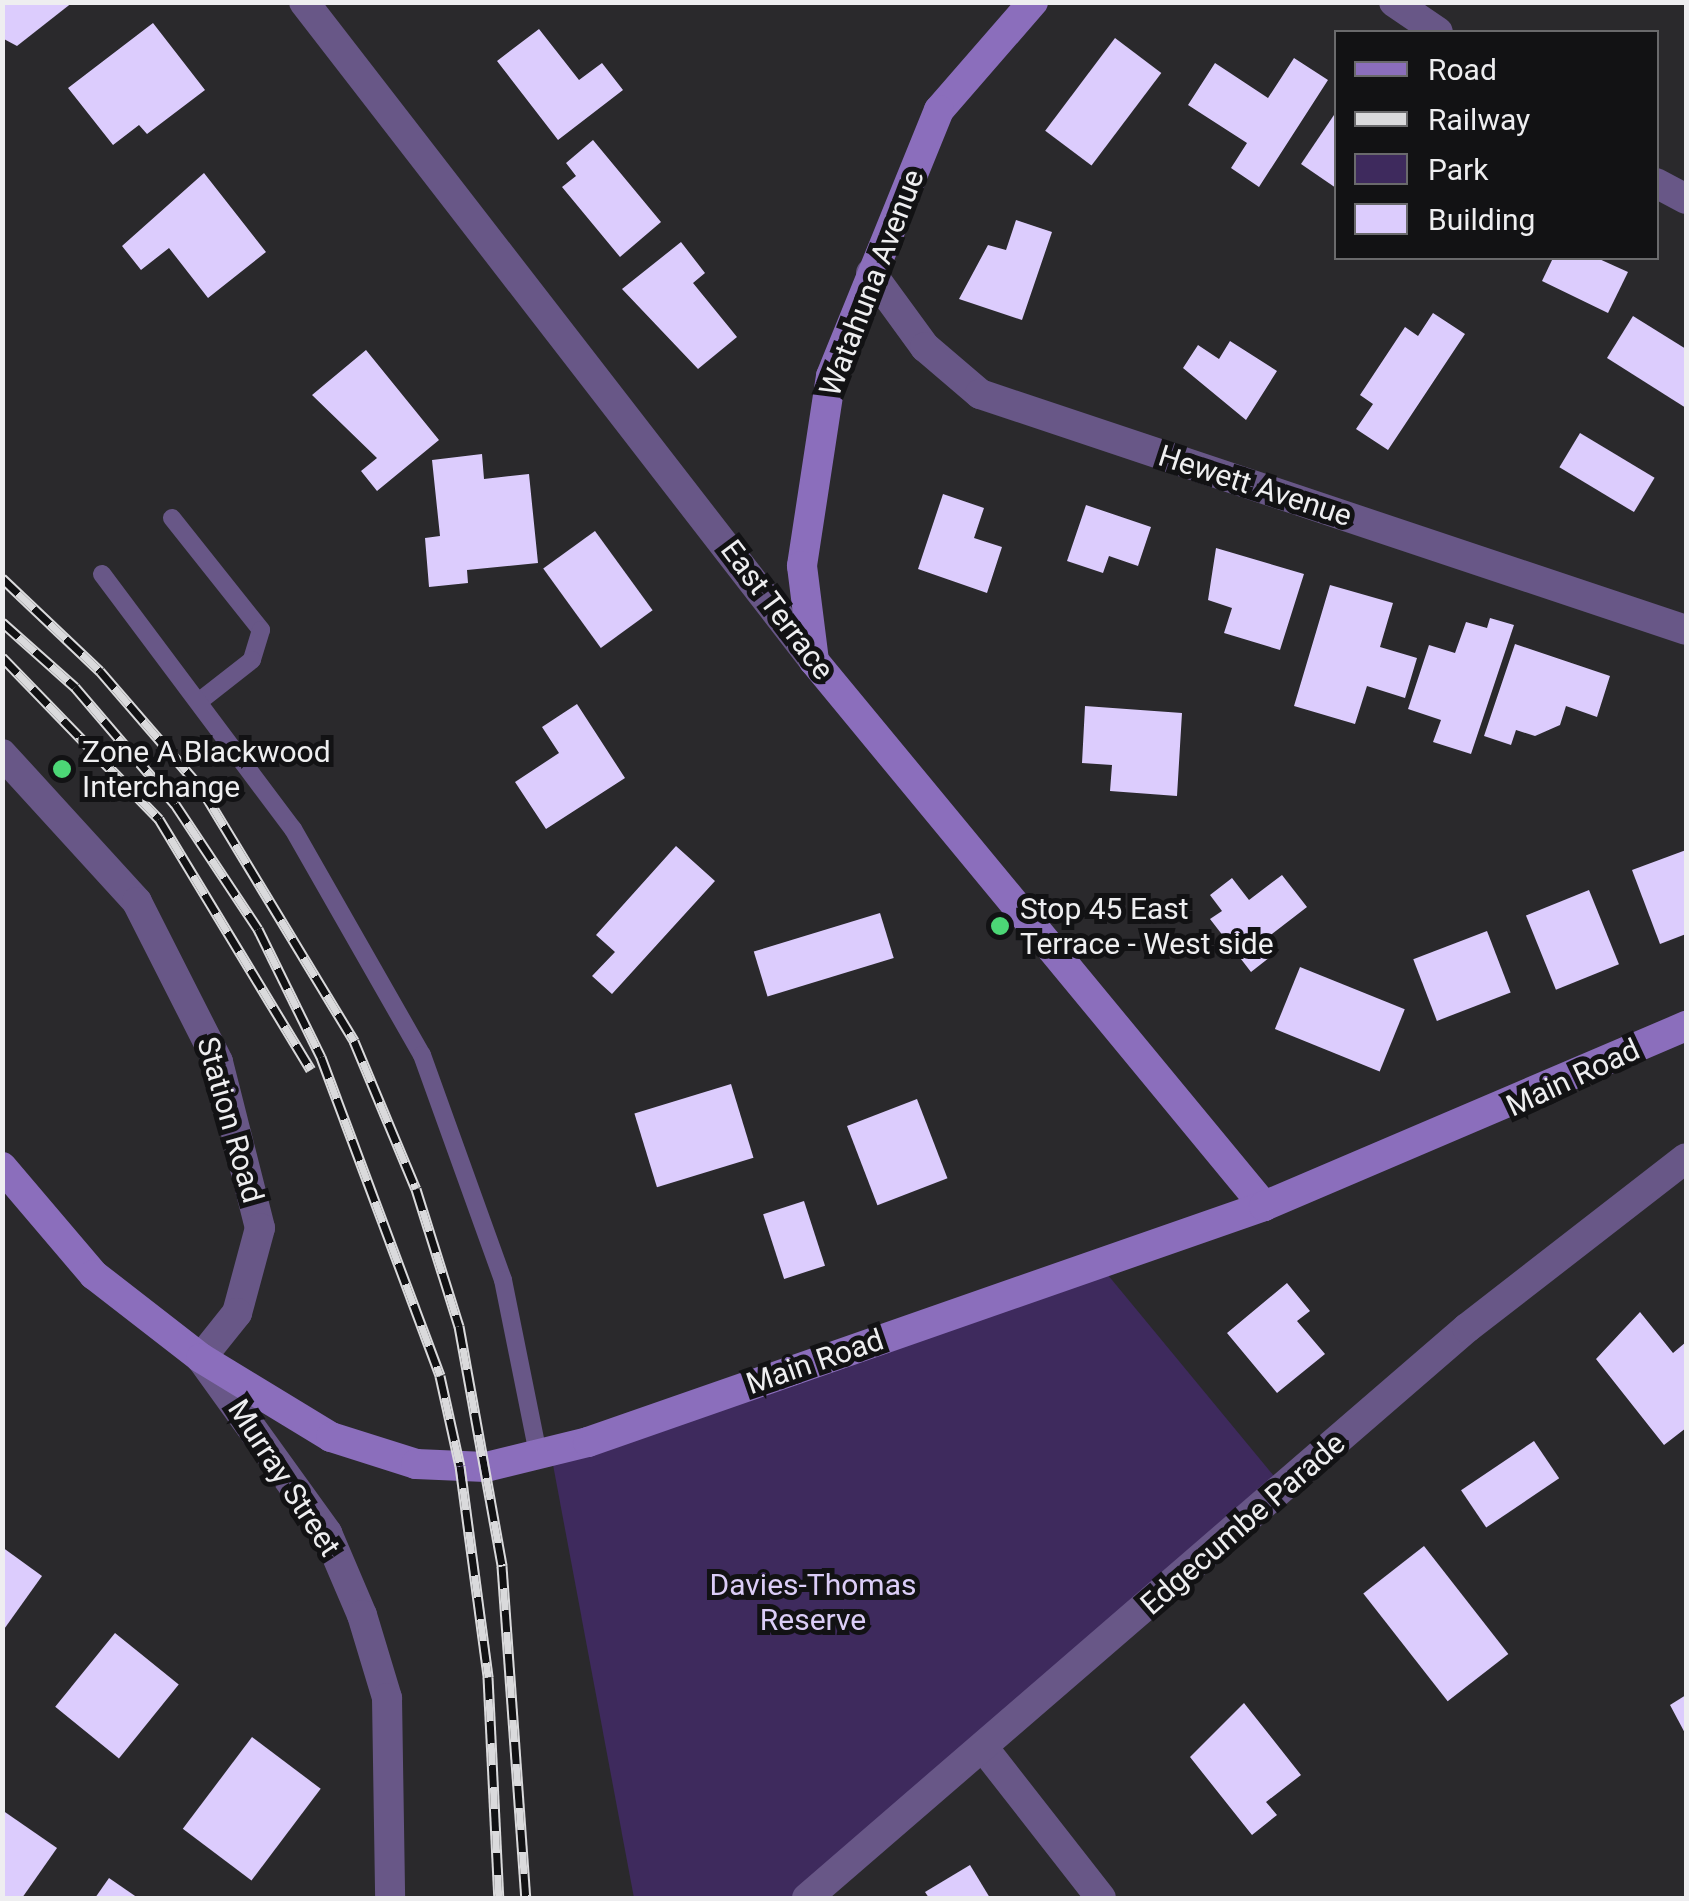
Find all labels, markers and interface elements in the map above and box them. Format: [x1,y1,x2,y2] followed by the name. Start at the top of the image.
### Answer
[1334,30,1659,260] legend
[1428,52,1497,87] text: Road
[1428,102,1530,137] text: Railway
[1428,152,1488,187] text: Park
[812,164,932,402] street label: Watahuna Avenue
[1428,202,1535,237] text: Building
[1154,438,1356,534] street label: Hewett Avenue
[713,533,841,687] street label: East Terrace
[82,734,331,804] place label: Zone A Blackwood Interchange
[51,758,73,780] marker: Zone A Blackwood Interchange
[1020,891,1274,962] place label: Stop 45 East Terrace - West side
[989,915,1011,937] marker: Stop 45 East Terrace - West side
[1501,1032,1645,1124] street label: Main Road
[189,1033,271,1207] street label: Station Road
[742,1322,888,1402] street label: Main Road
[220,1393,348,1563] street label: Murray Street
[1133,1425,1353,1623] street label: Edgecumbe Parade
[710,1567,916,1638] park label: Davies-Thomas Reserve

